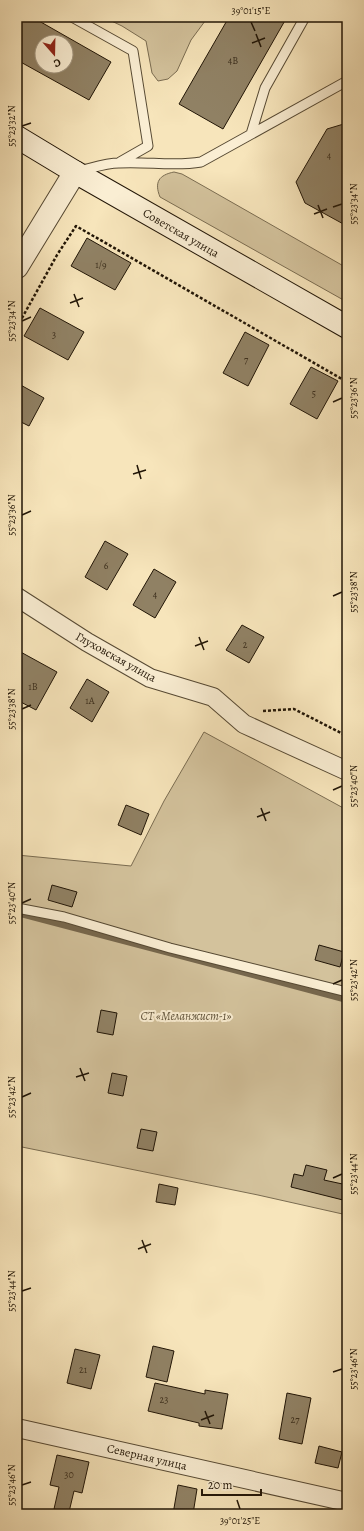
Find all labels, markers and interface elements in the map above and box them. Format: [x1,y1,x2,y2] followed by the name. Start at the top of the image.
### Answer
[232,4,271,17] text: 39°01'15"E
[34,34,74,74] north arrow
[228,54,238,67] house number: 4В
[51,55,63,71] text: С
[5,105,18,147] text: 55°23'32"N
[327,149,332,162] house number: 4
[347,183,360,225] text: 55°23'34"N
[140,205,222,262] street label: Советская улица
[95,258,107,271] house number: 1/9
[5,300,18,342] text: 55°23'34"N
[52,328,56,341] house number: 3
[244,353,249,366] house number: 7
[347,377,360,419] text: 55°23'36"N
[312,387,316,400] house number: 5
[5,494,18,536] text: 55°23'36"N
[104,559,109,572] house number: 6
[347,571,360,613] text: 55°23'38"N
[153,588,158,601] house number: 4
[73,628,159,686] street label: Глуховская улица
[243,638,248,651] house number: 2
[28,680,38,693] house number: 1В
[5,688,18,730] text: 55°23'38"N
[85,694,95,707] house number: 1А
[347,765,360,807] text: 55°23'40"N
[5,882,18,924] text: 55°23'40"N
[347,959,360,1001] text: 55°23'42"N
[140,1008,232,1024] park label: СТ «Меланжист-1»
[5,1076,18,1118] text: 55°23'42"N
[347,1153,360,1195] text: 55°23'44"N
[5,1270,18,1312] text: 55°23'44"N
[347,1348,360,1390] text: 55°23'46"N
[79,1363,88,1376] house number: 21
[160,1393,168,1406] house number: 23
[291,1413,300,1426] house number: 27
[105,1440,189,1474] street label: Северная улица
[5,1464,18,1506] text: 55°23'46"N
[64,1468,74,1481] house number: 30
[202,1471,261,1497] scale bar
[208,1477,232,1493] text: 20 m
[220,1514,260,1527] text: 39°01'25"E

